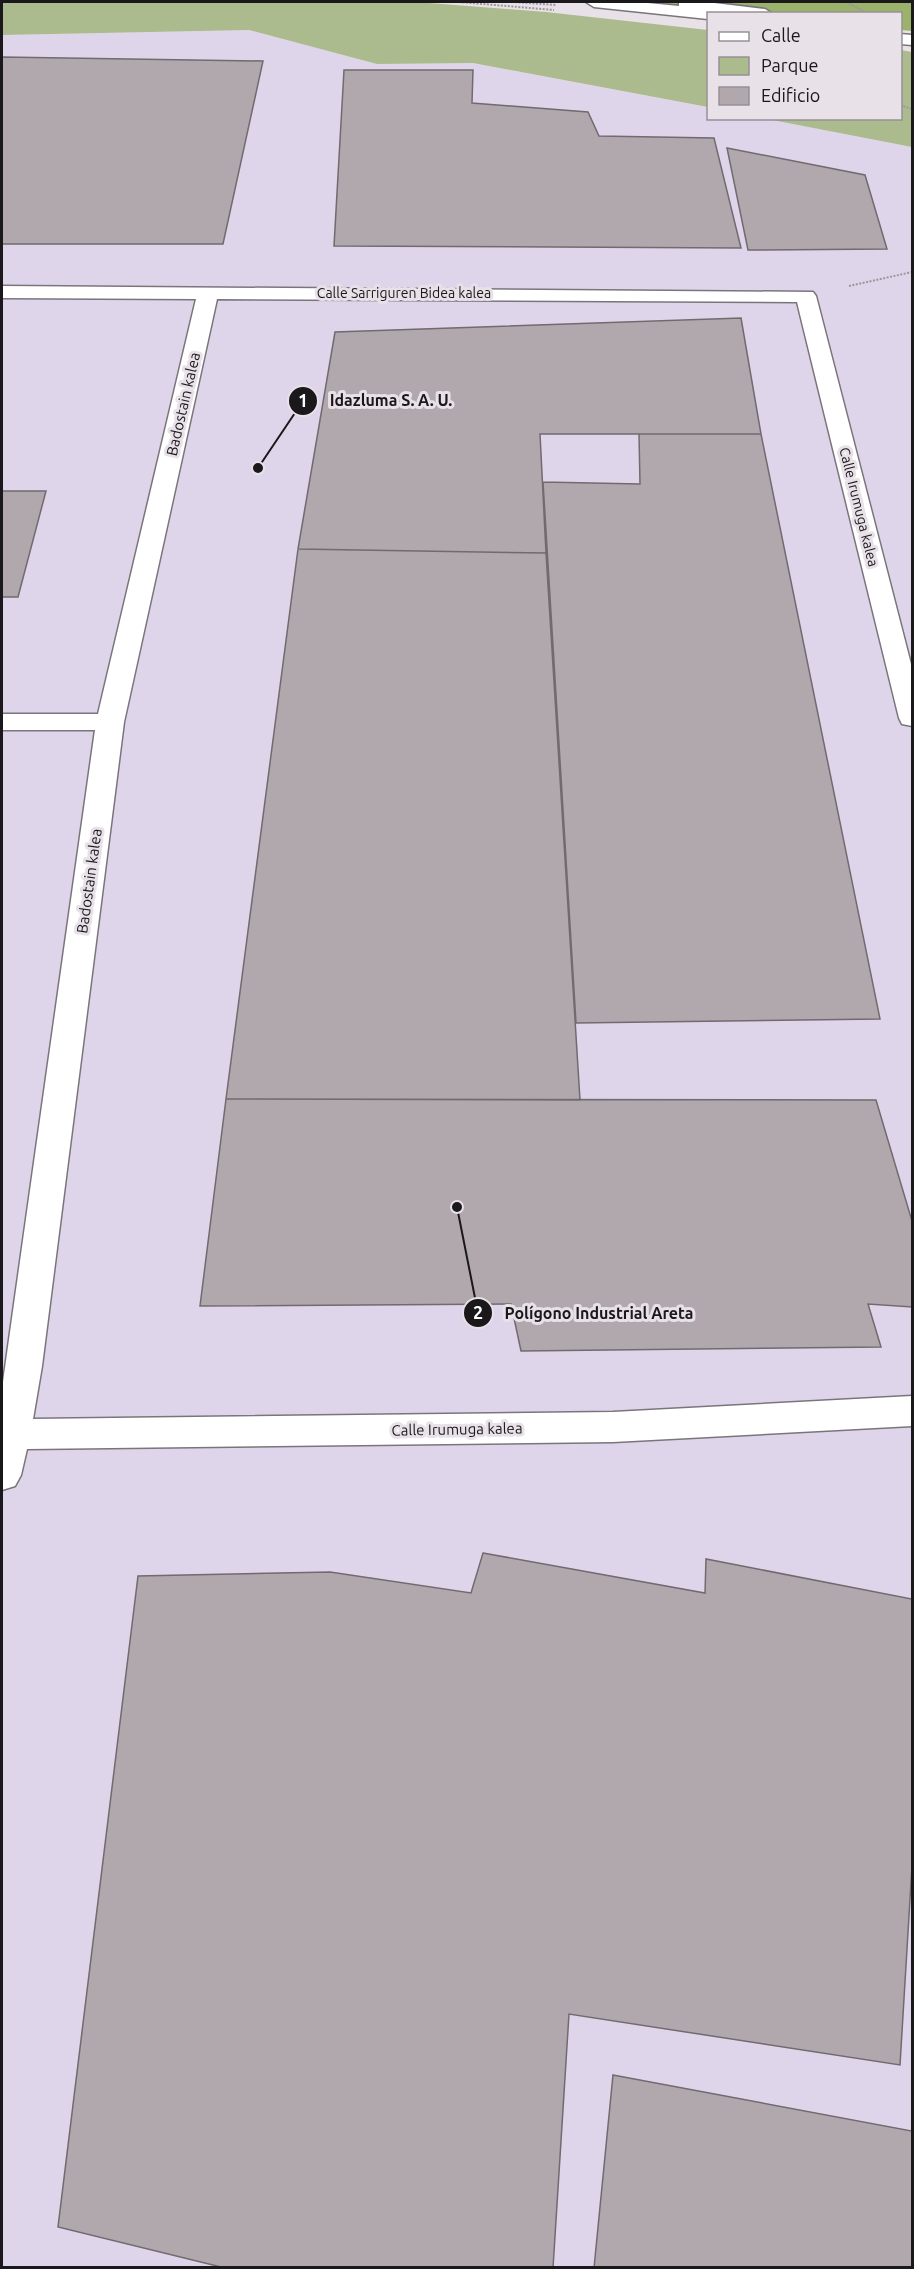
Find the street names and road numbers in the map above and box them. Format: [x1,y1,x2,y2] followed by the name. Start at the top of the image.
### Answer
[317,285,491,301] street label: Calle Sarriguren Bidea kalea
[163,351,203,457] street label: Badostain kalea
[836,446,882,568] street label: Calle Irumuga kalea
[73,827,105,935] street label: Badostain kalea
[391,1419,523,1439] street label: Calle Irumuga kalea

